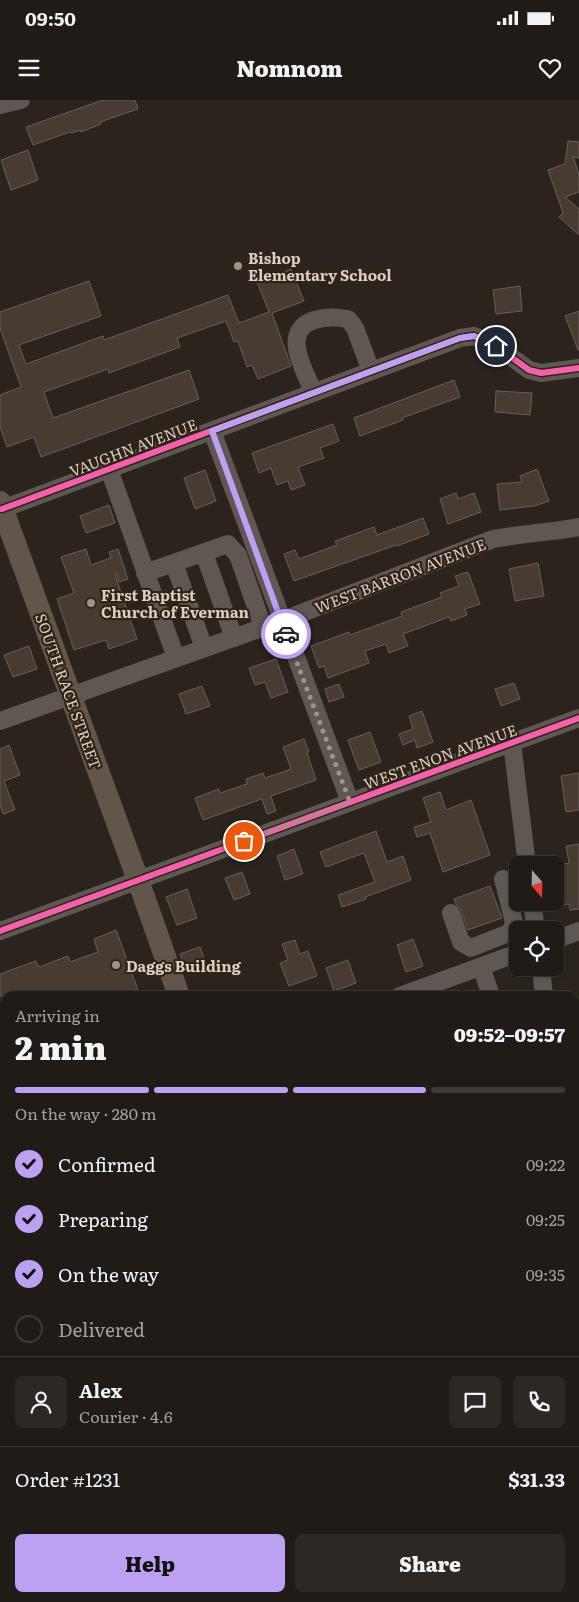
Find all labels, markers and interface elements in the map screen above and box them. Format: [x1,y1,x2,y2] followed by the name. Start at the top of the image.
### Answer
[25,4,76,32] text: 09:50
[237,51,342,84] text: Nomnom
[15,54,43,82] icon: menu
[536,54,564,82] icon: heart
[248,246,392,286] place label: Bishop Elementary School
[232,260,244,272] marker: Bishop Elementary School
[475,325,517,367] pin
[482,332,510,360] icon: home
[66,412,200,482] street label: VAUGHN AVENUE
[311,532,489,618] street label: WEST BARRON AVENUE
[101,583,250,623] place label: First Baptist Church of Everman
[85,597,97,609] marker: First Baptist Church of Everman
[261,609,311,659] courier
[30,610,108,772] street label: SOUTH RACE STREET
[272,620,300,648] icon: car
[360,718,520,794] street label: WEST ENON AVENUE
[223,820,265,862] pin
[230,827,258,855] icon: bag
[509,856,564,911] north arrow
[509,856,564,976] map controls
[509,921,564,976] button: locate
[126,954,242,977] place label: Daggs Building
[110,959,122,971] marker: Daggs Building
[15,1003,100,1027] text: Arriving in
[454,1020,565,1048] text: 09:52–09:57
[15,1022,107,1070] text: 2 min
[15,1101,157,1125] text: On the way · 280 m
[15,1150,43,1178] icon: check
[58,1150,156,1178] text: Confirmed
[526,1152,565,1176] text: 09:22
[15,1205,43,1233] icon: check
[58,1205,148,1233] text: Preparing
[526,1207,565,1231] text: 09:25
[15,1260,43,1288] icon: check
[58,1260,159,1288] text: On the way
[525,1262,565,1286] text: 09:35
[58,1315,145,1343] text: Delivered
[15,1376,67,1428] button: person
[79,1376,122,1404] text: Alex
[449,1376,501,1428] button: chat
[513,1376,565,1428] button: phone
[79,1404,173,1428] text: Courier · 4.6
[15,1465,120,1493] text: Order #1231
[508,1465,565,1493] text: $31.33
[15,1534,285,1592] button: Help
[295,1534,565,1592] button: Share

